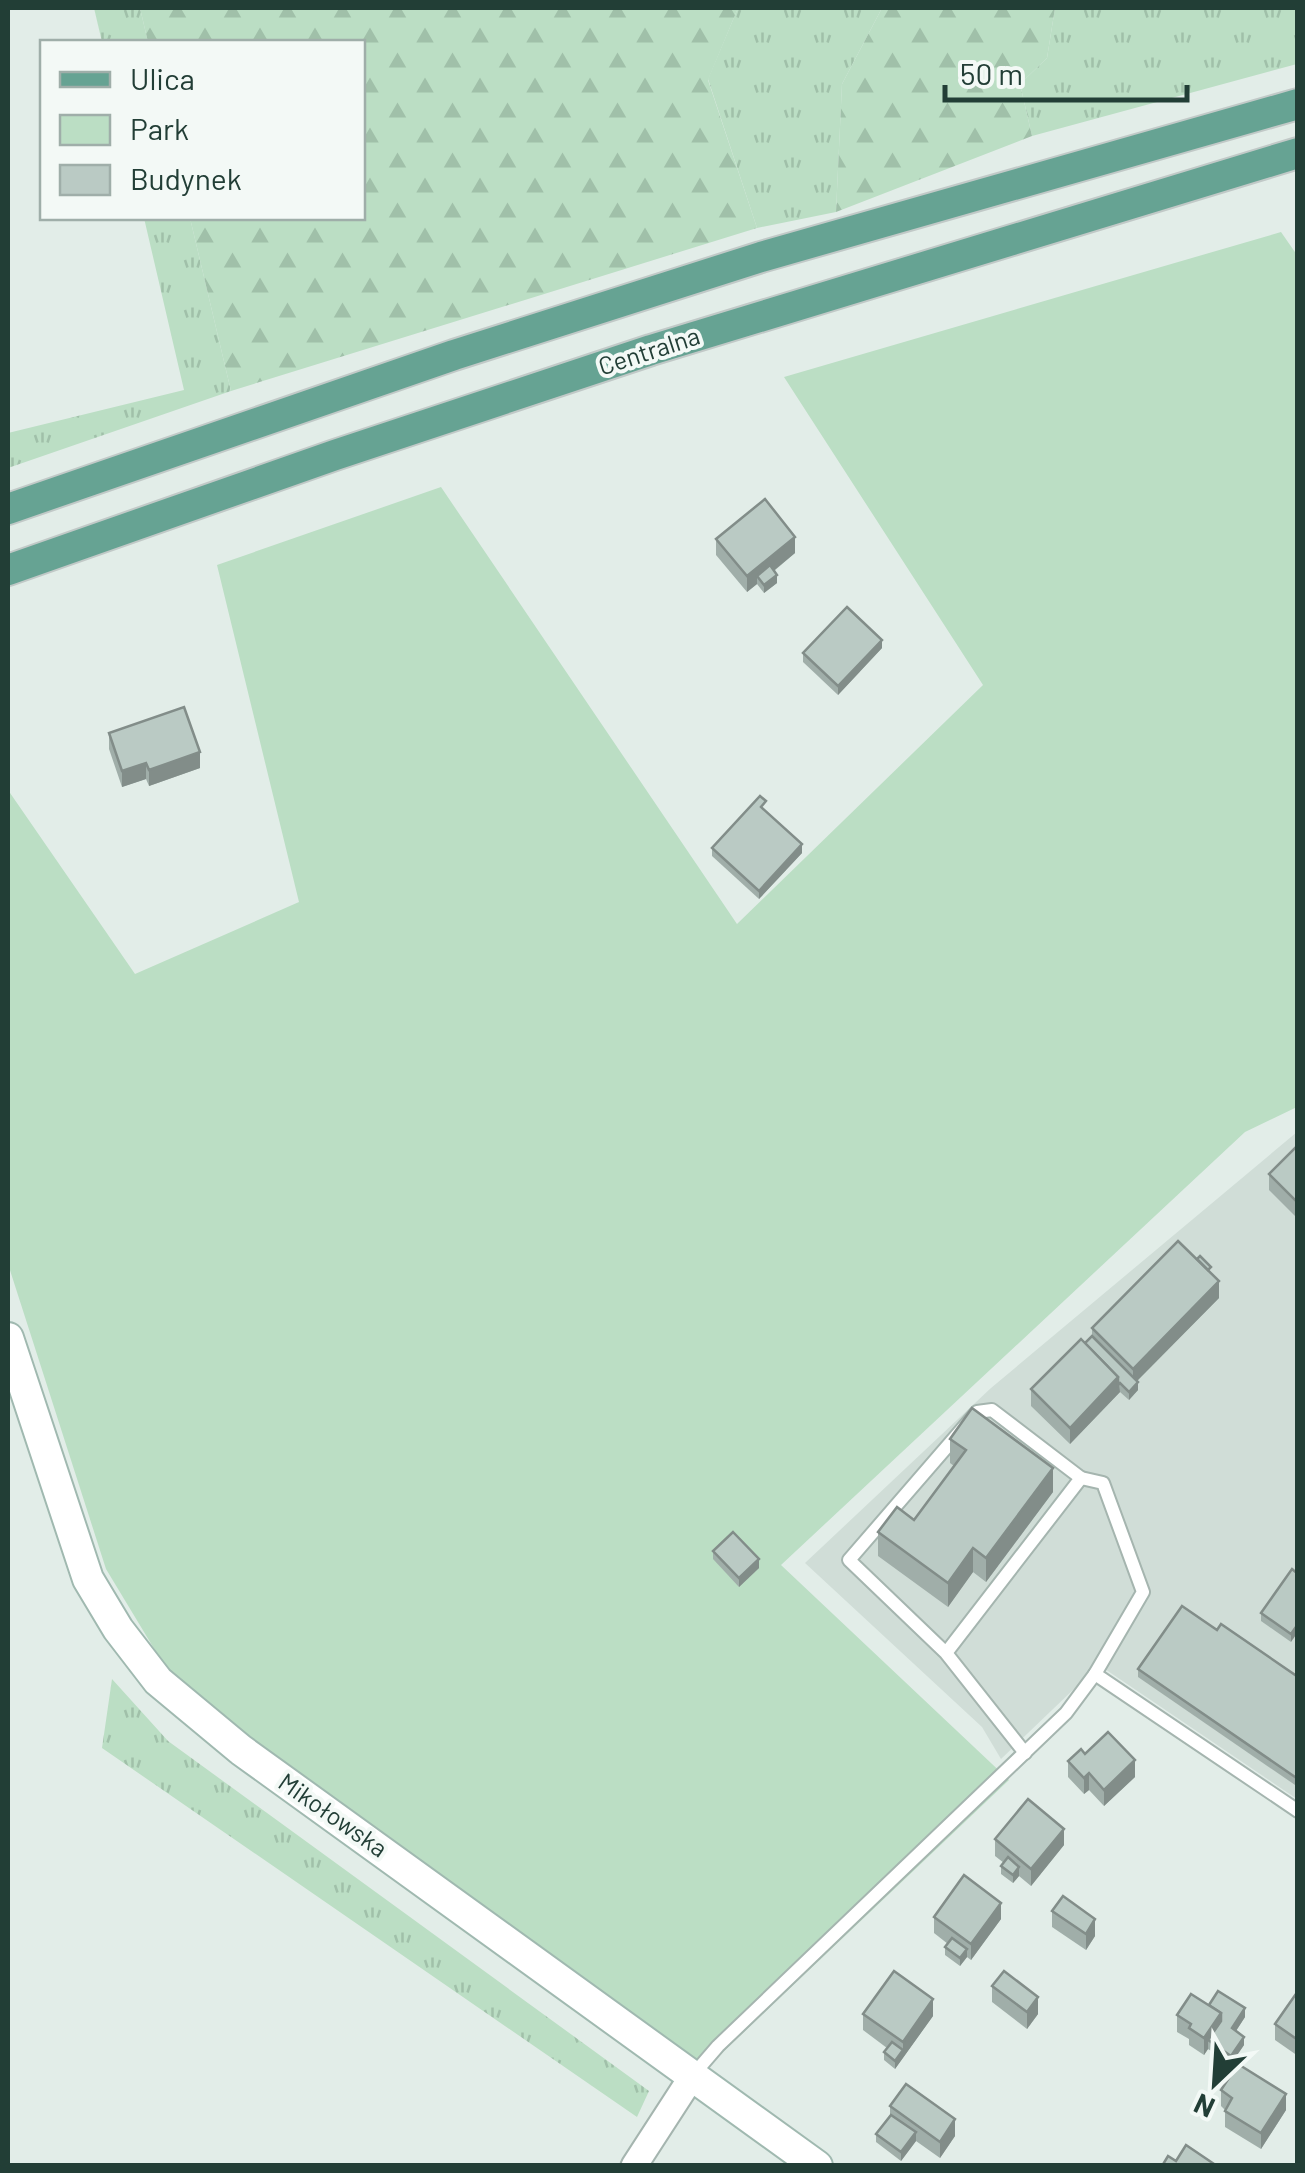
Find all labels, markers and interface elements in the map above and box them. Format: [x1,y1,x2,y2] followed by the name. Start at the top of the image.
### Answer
[40,40,365,220] legend
[945,40,1188,102] scale bar
[960,55,1023,91] text: 50 m
[130,60,195,96] text: Ulica
[130,110,189,146] text: Park
[130,160,242,196] text: Budynek
[594,320,703,381] street label: Centralna
[273,1766,394,1863] street label: Mikołowska
[1165,2033,1265,2133] north arrow
[1188,2087,1220,2126] text: N

